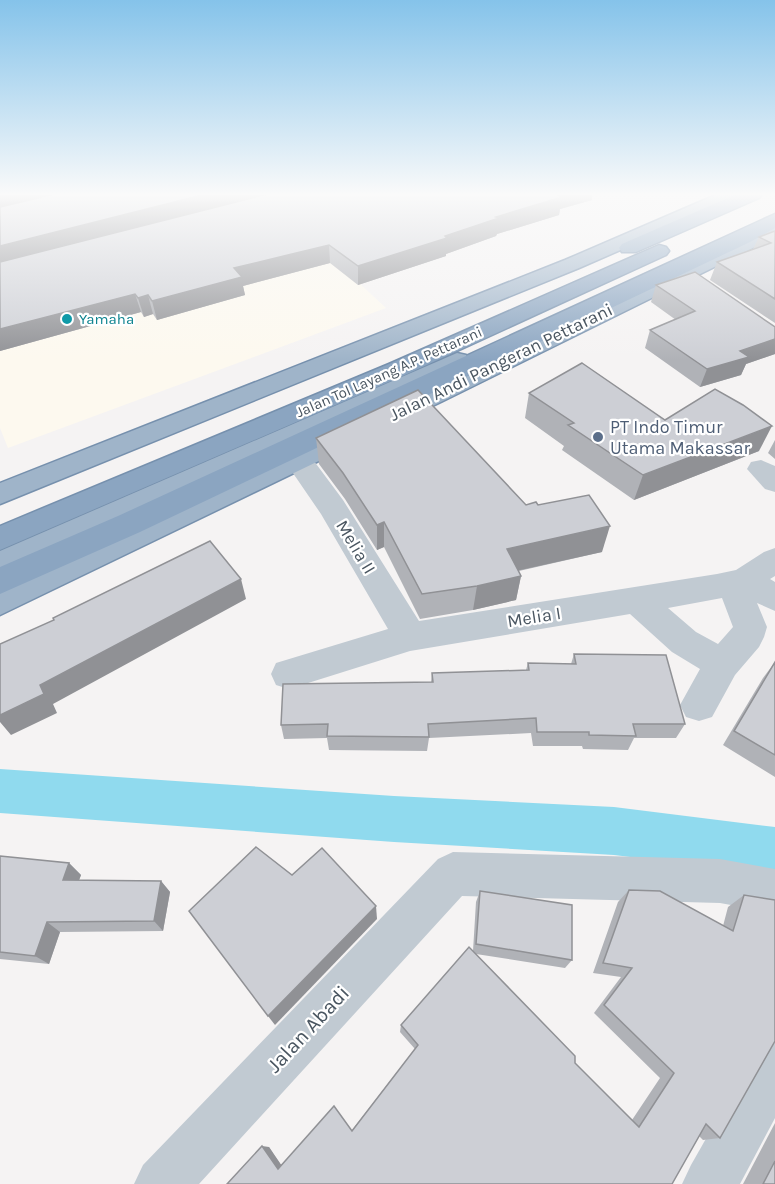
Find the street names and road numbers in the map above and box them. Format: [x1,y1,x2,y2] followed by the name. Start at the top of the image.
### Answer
[386,298,616,426] street label: Jalan Andi Pangeran Pettarani
[293,323,485,421] street label: Jalan Tol Layang A.P. Pettarani
[331,516,381,578] street label: Melia II
[506,602,562,632] street label: Melia I
[262,981,354,1077] street label: Jalan Abadi

